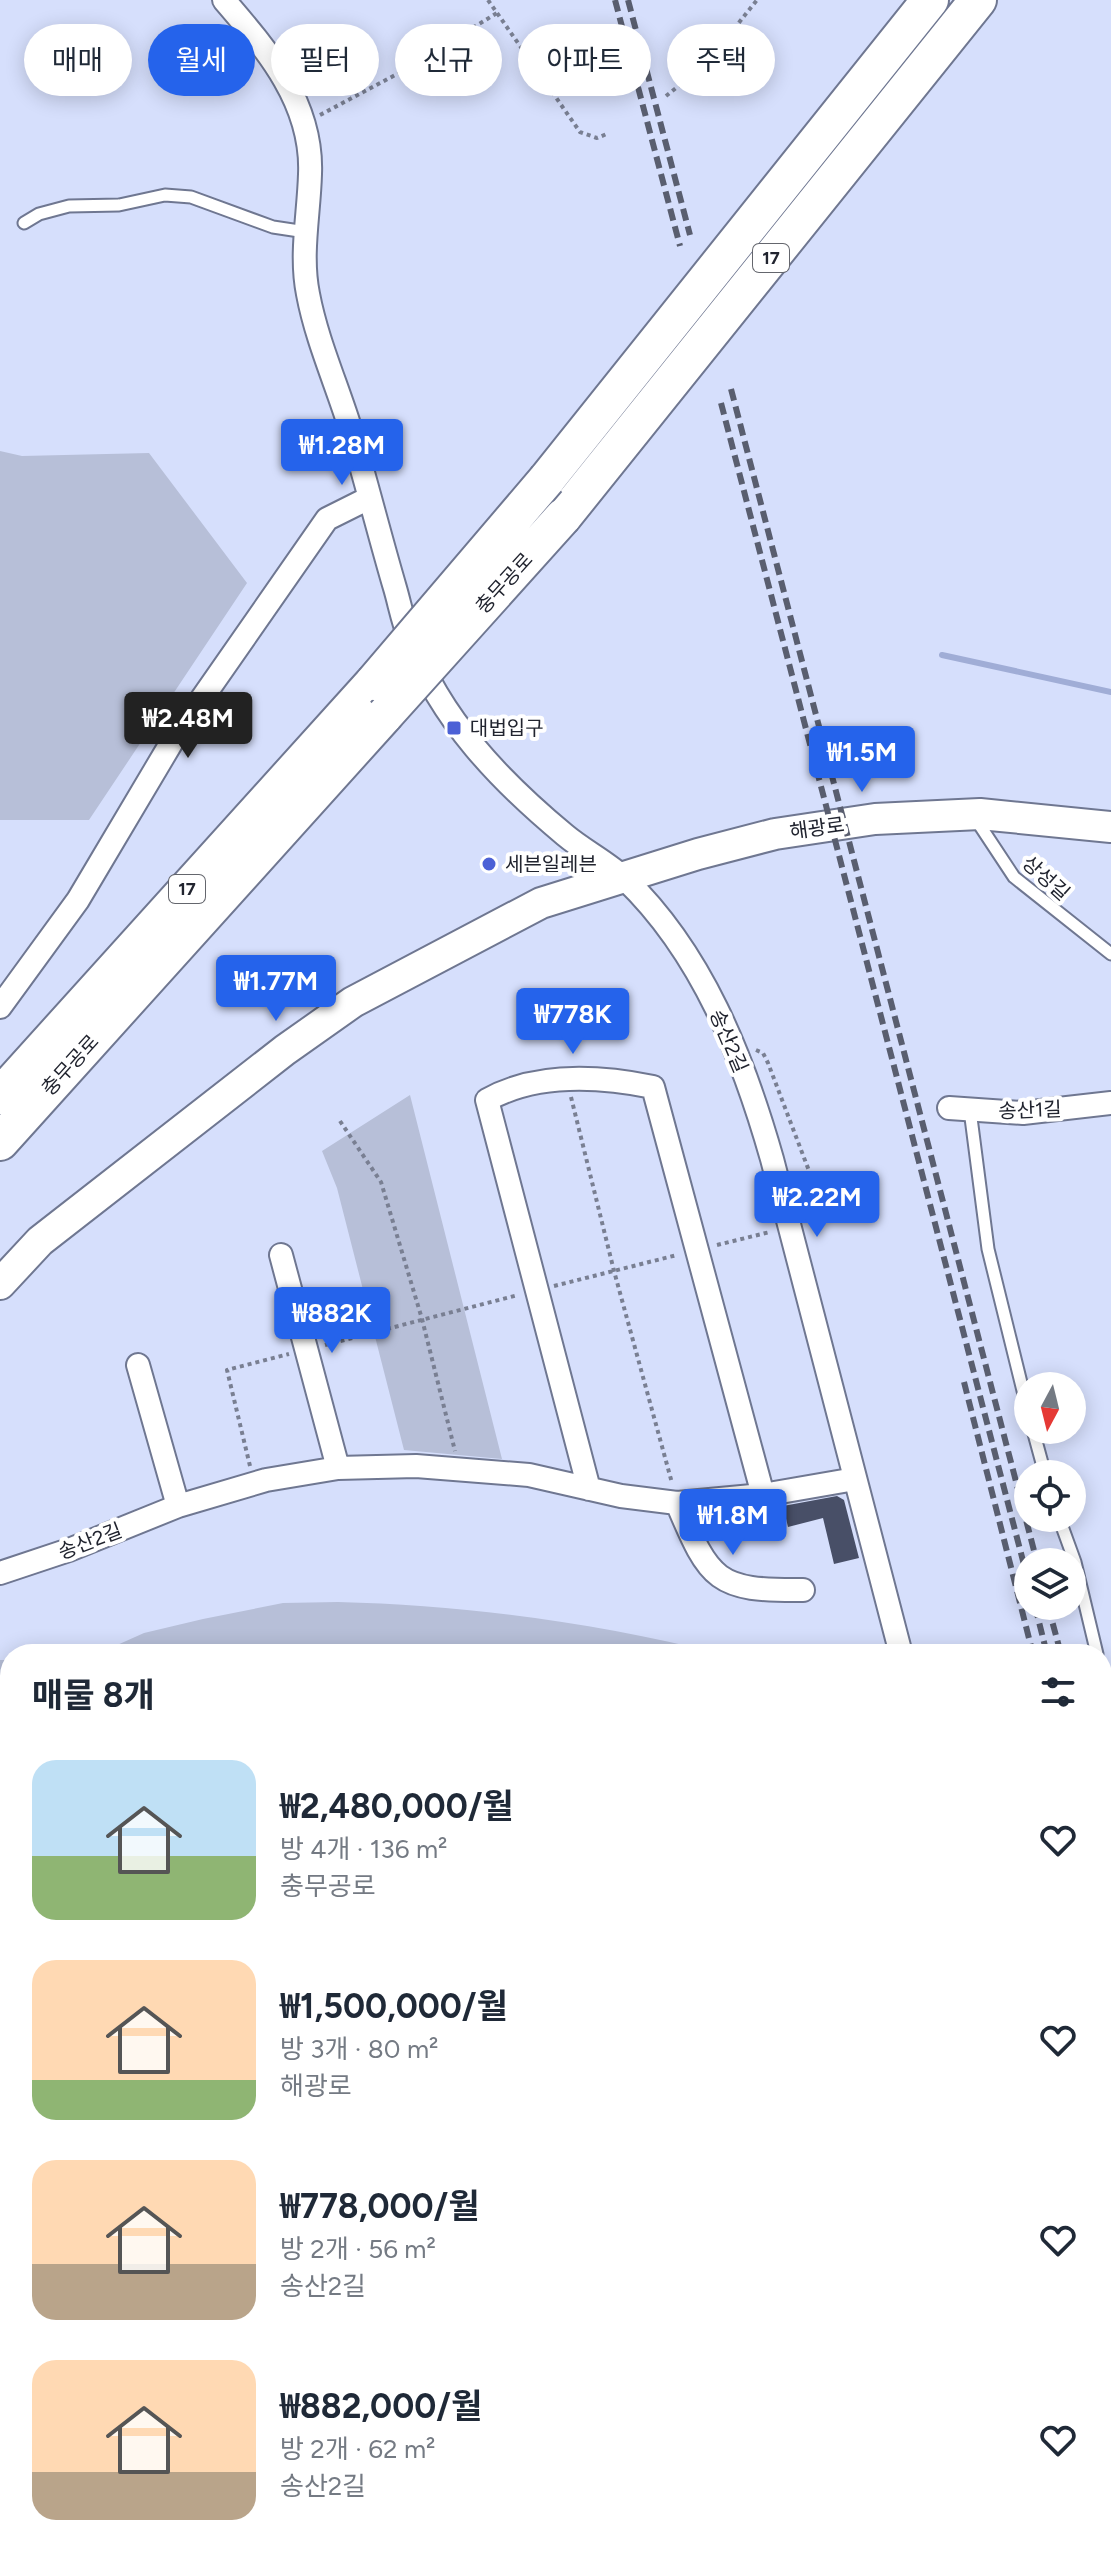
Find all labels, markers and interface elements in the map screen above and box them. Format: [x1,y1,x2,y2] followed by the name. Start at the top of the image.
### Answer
[24,24,132,96] chip: 매매
[148,24,255,96] chip: 월세
[271,24,379,96] chip: 필터
[395,24,502,96] chip: 신규
[518,24,651,96] chip: 아파트
[667,24,775,96] chip: 주택
[753,244,789,272] road number: 17
[277,419,407,487] pin: ₩1.28M
[299,429,385,461] text: ₩1.28M
[470,548,538,618] street label: 충무공로
[123,692,253,760] pin: ₩2.48M
[142,702,234,734] text: ₩2.48M
[470,716,544,740] place label: 대법입구
[445,719,463,737] marker: 대법입구
[806,726,918,794] pin: ₩1.5M
[827,736,897,768] text: ₩1.5M
[788,812,846,844] street label: 해광로
[1017,851,1075,905] street label: 상성길
[505,852,597,876] place label: 세븐일레븐
[480,855,498,873] marker: 세븐일레븐
[169,875,205,903] road number: 17
[211,955,341,1023] pin: ₩1.77M
[234,965,318,997] text: ₩1.77M
[517,988,629,1056] pin: ₩778K
[534,998,612,1030] text: ₩778K
[705,1006,753,1076] street label: 송산2길
[36,1030,104,1100] street label: 충무공로
[998,1097,1062,1123] street label: 송산1길
[752,1171,882,1239] pin: ₩2.22M
[772,1181,862,1213] text: ₩2.22M
[276,1287,388,1355] pin: ₩882K
[292,1297,372,1329] text: ₩882K
[1014,1372,1086,1444] north arrow
[1014,1372,1086,1620] map controls
[1014,1460,1086,1532] button: locate
[677,1489,789,1557] pin: ₩1.8M
[698,1499,768,1531] text: ₩1.8M
[55,1518,125,1564] street label: 송산2길
[1014,1548,1086,1620] button: layers
[1036,1670,1080,1714] icon: filters
[32,1675,155,1716] text: 매물 8개
[280,1786,514,1827] text: ₩2,480,000/월
[96,1792,192,1888] icon: home
[1036,1818,1080,1862] icon: heart
[280,1833,447,1865] text: 방 4개 · 136 m²
[280,1870,376,1902] text: 충무공로
[280,1986,508,2027] text: ₩1,500,000/월
[96,1992,192,2088] icon: home
[1036,2018,1080,2062] icon: heart
[280,2033,438,2065] text: 방 3개 · 80 m²
[280,2070,352,2102] text: 해광로
[280,2186,479,2227] text: ₩778,000/월
[96,2192,192,2288] icon: home
[1036,2218,1080,2262] icon: heart
[280,2233,436,2265] text: 방 2개 · 56 m²
[280,2270,366,2302] text: 송산2길
[280,2386,482,2427] text: ₩882,000/월
[96,2392,192,2488] icon: home
[1036,2418,1080,2462] icon: heart
[280,2433,435,2465] text: 방 2개 · 62 m²
[280,2470,366,2502] text: 송산2길

